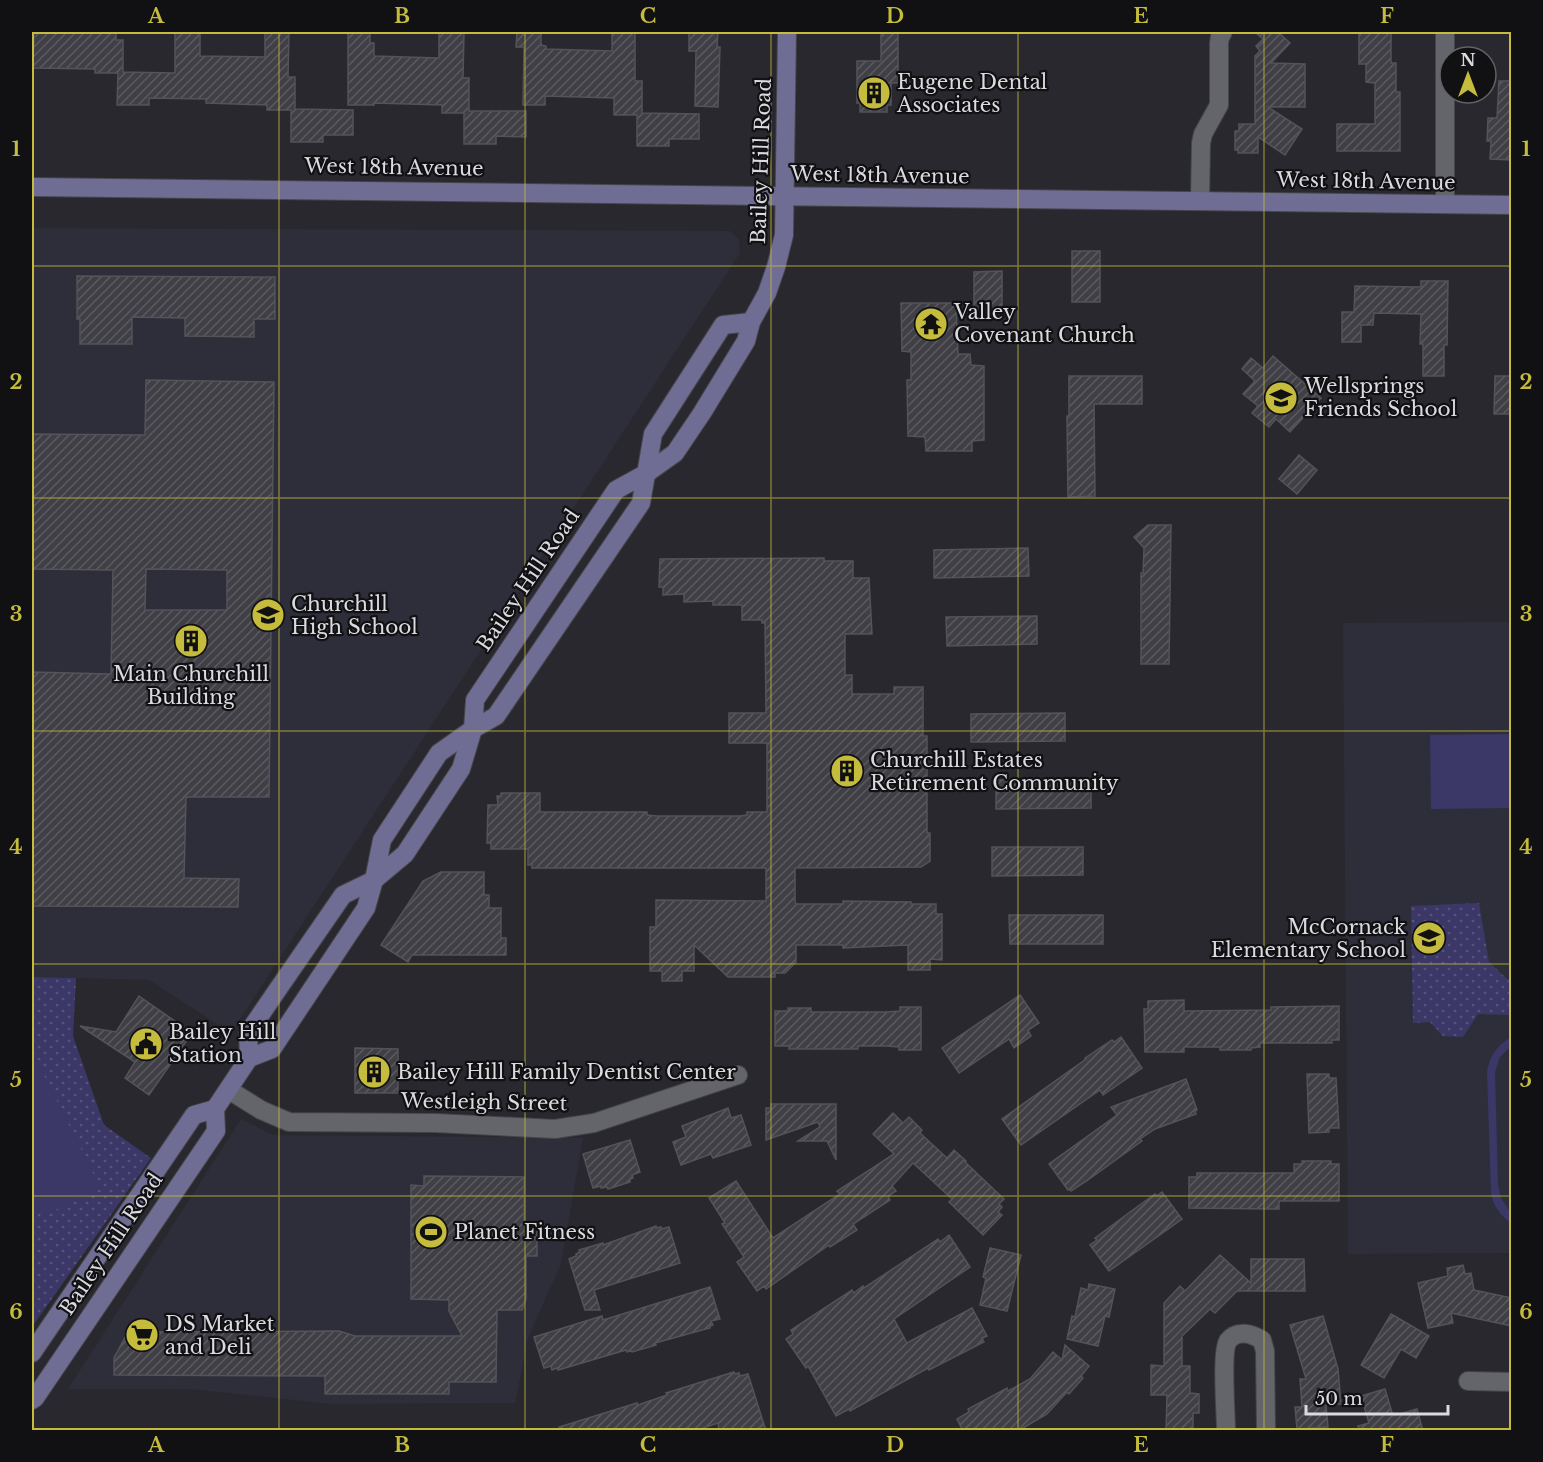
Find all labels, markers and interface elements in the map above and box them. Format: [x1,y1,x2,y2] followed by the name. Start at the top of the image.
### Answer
[147,4,165,28] text: A
[394,4,410,28] text: B
[640,4,656,28] text: C
[886,4,904,28] text: D
[1133,4,1149,28] text: E
[1380,4,1394,28] text: F
[1438,45,1498,105] north arrow
[1460,50,1476,70] text: N
[896,70,1047,117] place label: Eugene Dental Associates
[856,75,892,111] building icon: Eugene Dental Associates
[746,78,776,244] street label: Bailey Hill Road
[12,137,21,161] text: 1
[1522,137,1531,161] text: 1
[303,153,484,181] street label: West 18th Avenue
[789,161,970,189] street label: West 18th Avenue
[1275,167,1456,195] street label: West 18th Avenue
[953,300,1135,347] place label: Valley Covenant Church
[913,306,949,342] temple icon: Valley Covenant Church
[9,370,23,394] text: 2
[1519,370,1533,394] text: 2
[1303,374,1457,421] place label: Wellsprings Friends School
[1263,380,1299,416] school or university icon: Wellsprings Friends School
[472,504,584,656] street label: Bailey Hill Road
[291,592,418,639] place label: Churchill High School
[250,597,286,633] school or university icon: Churchill High School
[10,602,22,626] text: 3
[1520,602,1532,626] text: 3
[173,623,209,659] building icon: Main Churchill Building
[113,662,269,709] place label: Main Churchill Building
[870,748,1119,795] place label: Churchill Estates Retirement Community
[829,753,865,789] building icon: Churchill Estates Retirement Community
[9,835,23,859] text: 4
[1519,835,1533,859] text: 4
[1211,915,1407,962] place label: McCornack Elementary School
[1411,920,1447,956] school or university icon: McCornack Elementary School
[169,1020,276,1067] place label: Bailey Hill Station
[128,1026,164,1062] public building icon: Bailey Hill Station
[356,1054,392,1090] building icon: Bailey Hill Family Dentist Center
[397,1060,736,1084] place label: Bailey Hill Family Dentist Center
[10,1068,22,1092] text: 5
[1520,1068,1532,1092] text: 5
[400,1089,568,1115] street label: Westleigh Street
[55,1168,167,1320] street label: Bailey Hill Road
[413,1214,449,1250] sports icon: Planet Fitness
[454,1220,595,1244] place label: Planet Fitness
[9,1300,23,1324] text: 6
[1519,1300,1533,1324] text: 6
[165,1312,275,1359] place label: DS Market and Deli
[124,1317,160,1353] supermarket icon: DS Market and Deli
[1306,1378,1448,1416] scale bar
[1315,1388,1363,1410] text: 50 m
[147,1433,165,1457] text: A
[394,1433,410,1457] text: B
[640,1433,656,1457] text: C
[886,1433,904,1457] text: D
[1133,1433,1149,1457] text: E
[1380,1433,1394,1457] text: F

